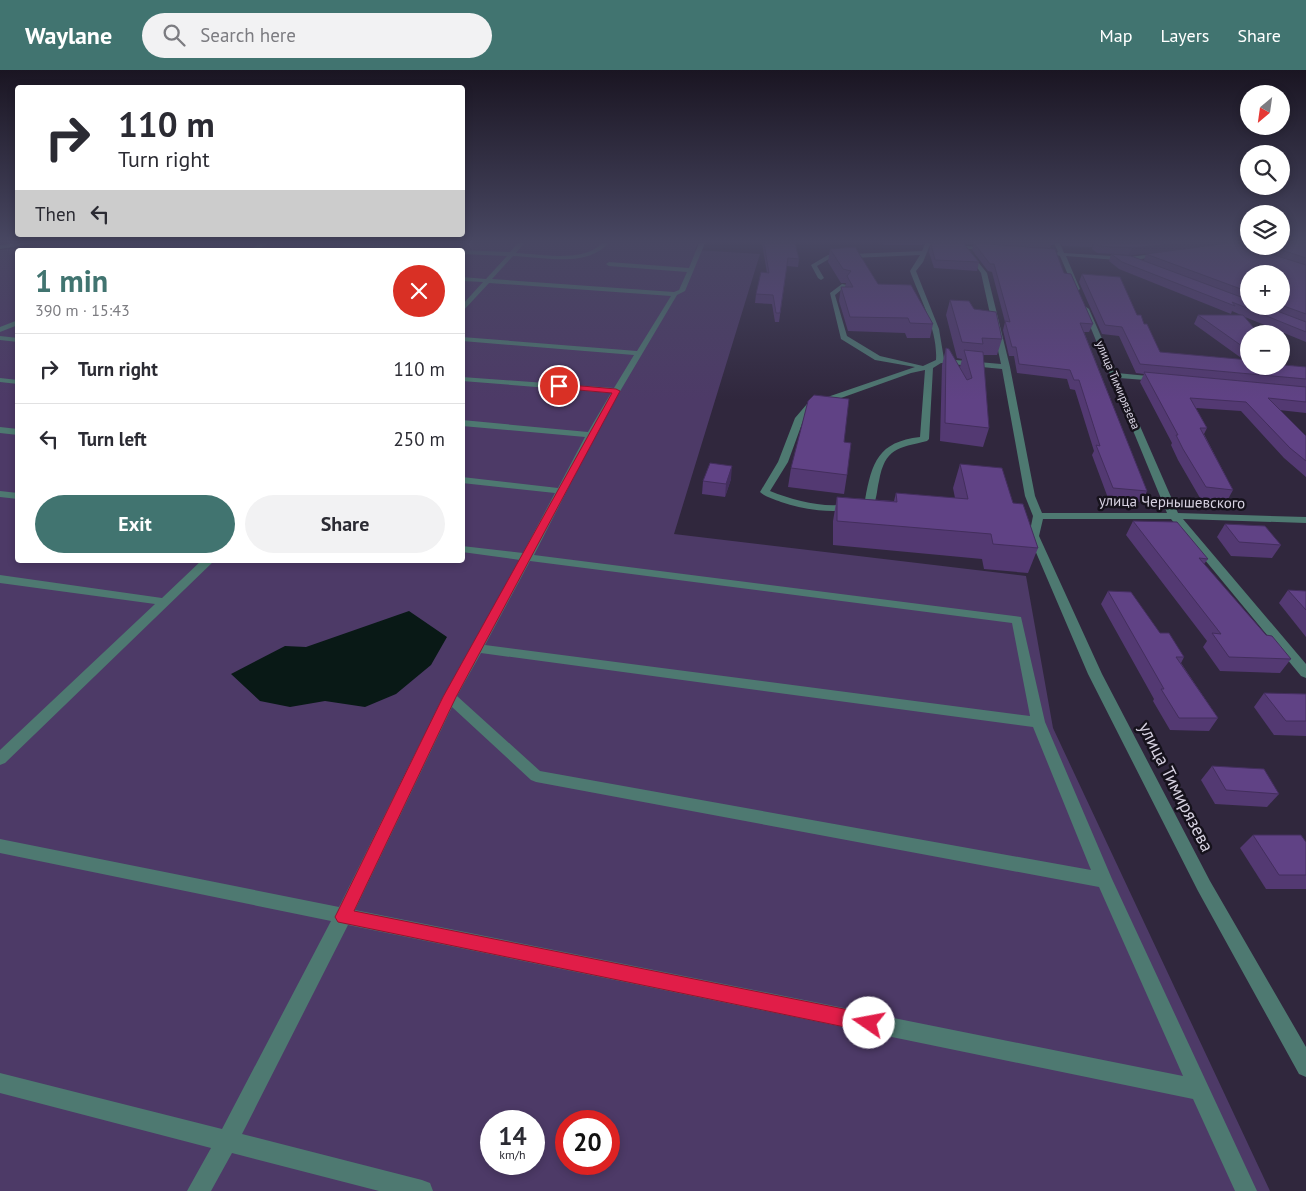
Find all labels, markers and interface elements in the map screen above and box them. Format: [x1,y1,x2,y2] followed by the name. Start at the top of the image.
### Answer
[142,13,492,58] search box
[25,20,112,51] text: Waylane
[160,21,188,49] icon: search
[200,23,296,47] text: Search here
[1100,24,1132,47] text: Map
[1160,24,1209,47] text: Layers
[1237,24,1281,47] text: Share
[1240,85,1290,135] north arrow
[1240,85,1290,375] map controls
[118,101,215,147] text: 110 m
[35,105,100,170] icon: right
[118,145,210,173] text: Turn right
[1240,145,1290,195] button: search
[86,200,114,228] icon: left
[35,202,76,226] text: Then
[1240,205,1290,255] button: layers
[35,261,108,300] text: 1 min
[393,265,445,317] button: close
[1240,265,1290,315] button: +
[35,300,130,320] text: 390 m · 15:43
[1240,325,1290,375] button: −
[1093,338,1144,432] street label: улица Тимирязева
[35,355,63,383] icon: right
[78,357,158,381] text: Turn right
[393,357,445,381] text: 110 m
[538,365,580,407] pin
[545,372,573,400] icon: arrive
[35,425,63,453] icon: left
[78,427,147,451] text: Turn left
[393,427,445,451] text: 250 m
[1099,491,1245,512] street label: улица Чернышевского
[35,495,235,553] button: Exit
[245,495,445,553] button: Share
[1134,718,1219,856] street label: улица Тимирязева
[842,996,894,1048] position arrow
[555,1110,620,1175] speed limit sign: 20
[498,1120,527,1152] text: 14
[499,1147,526,1162] text: km/h

